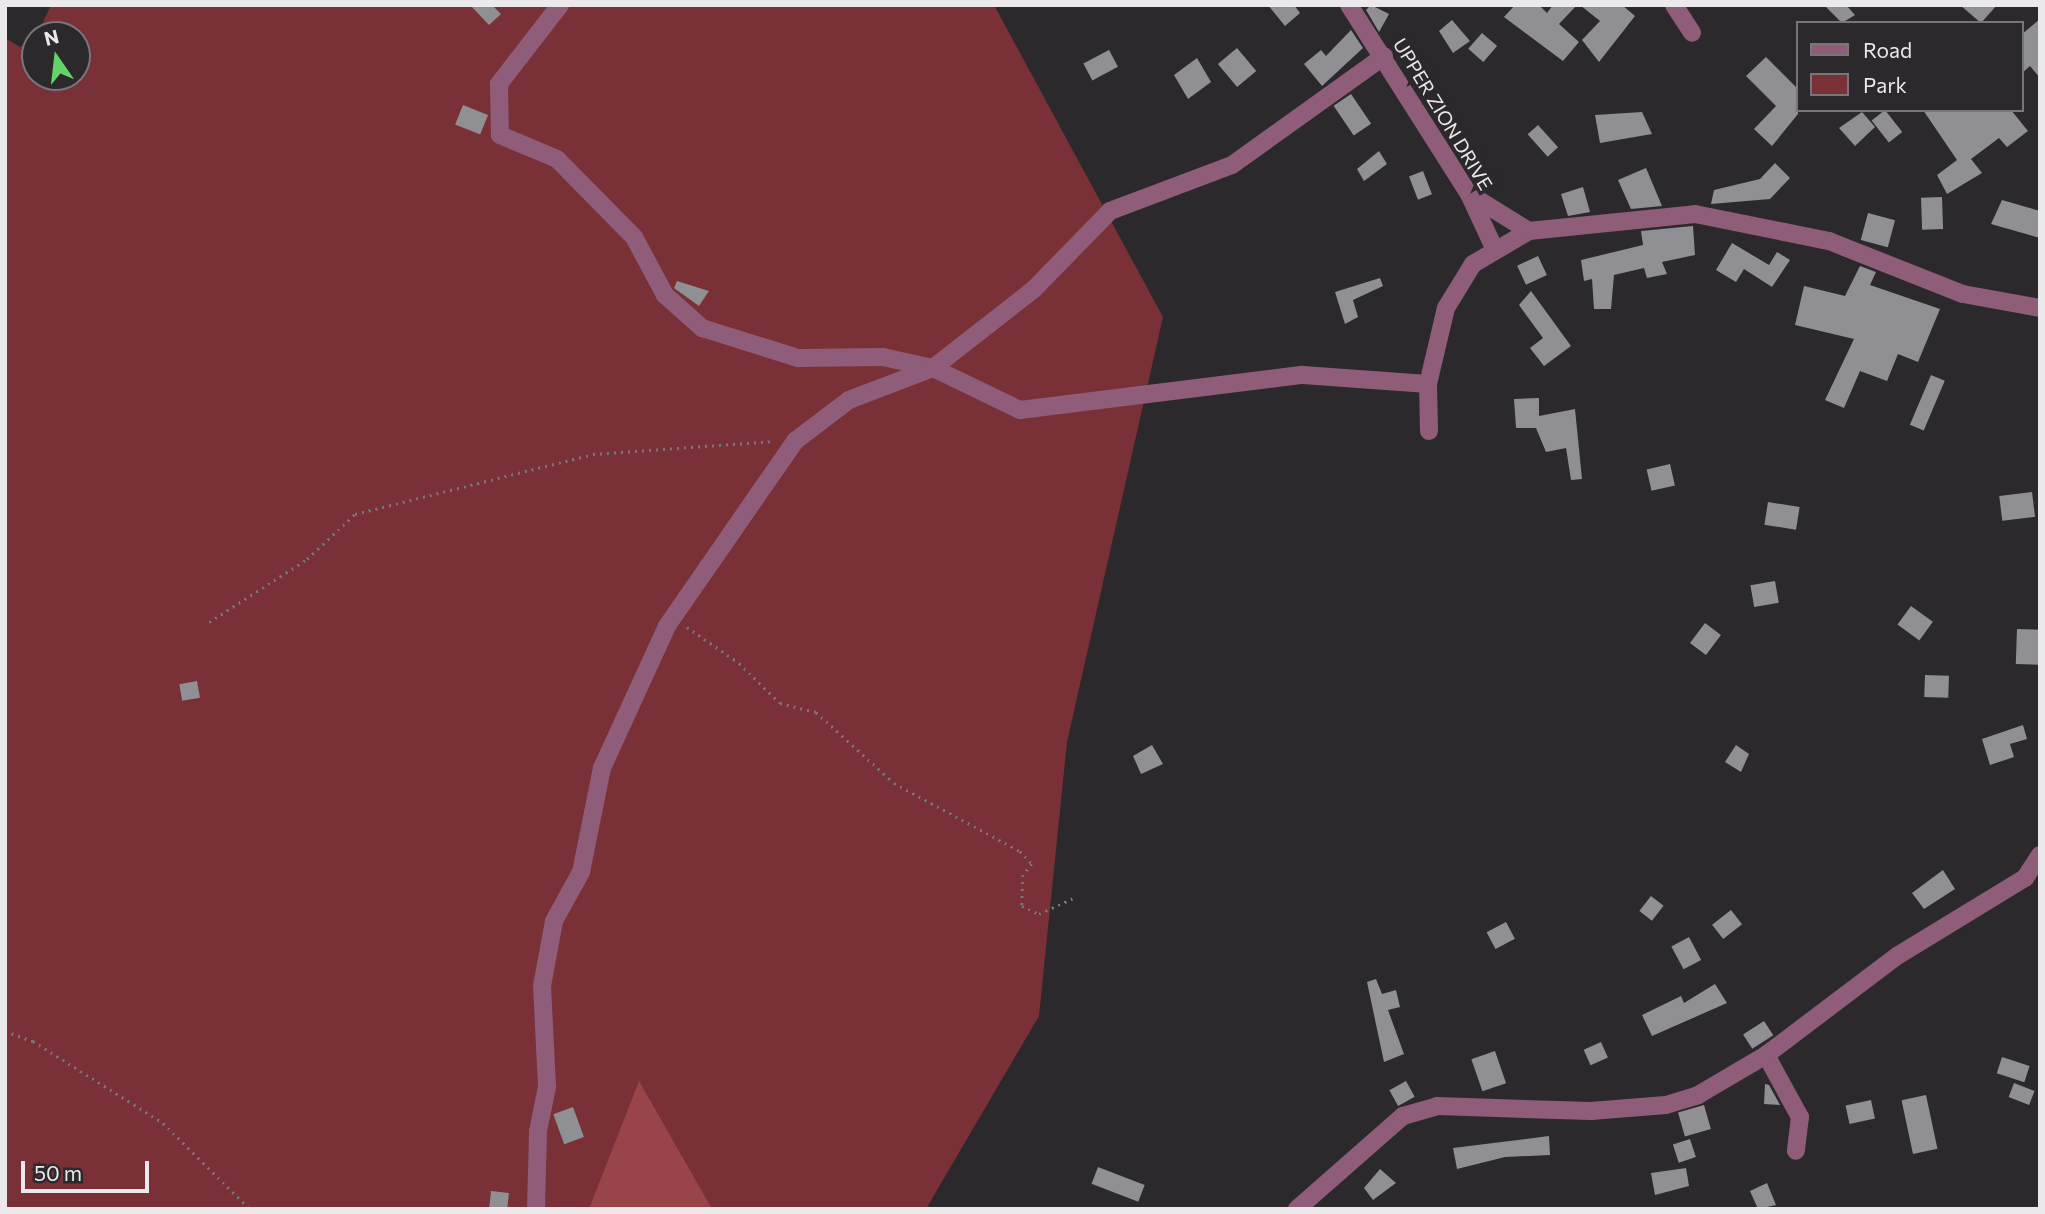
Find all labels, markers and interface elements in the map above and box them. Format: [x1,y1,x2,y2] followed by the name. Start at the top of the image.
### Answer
[21,21,91,91] north arrow
[1797,21,2024,112] legend
[42,24,61,50] text: N
[1389,34,1497,194] street label: UPPER ZION DRIVE
[1863,37,1912,62] text: Road
[1863,72,1907,97] text: Park
[24,1148,152,1192] scale bar
[34,1160,82,1185] text: 50 m

